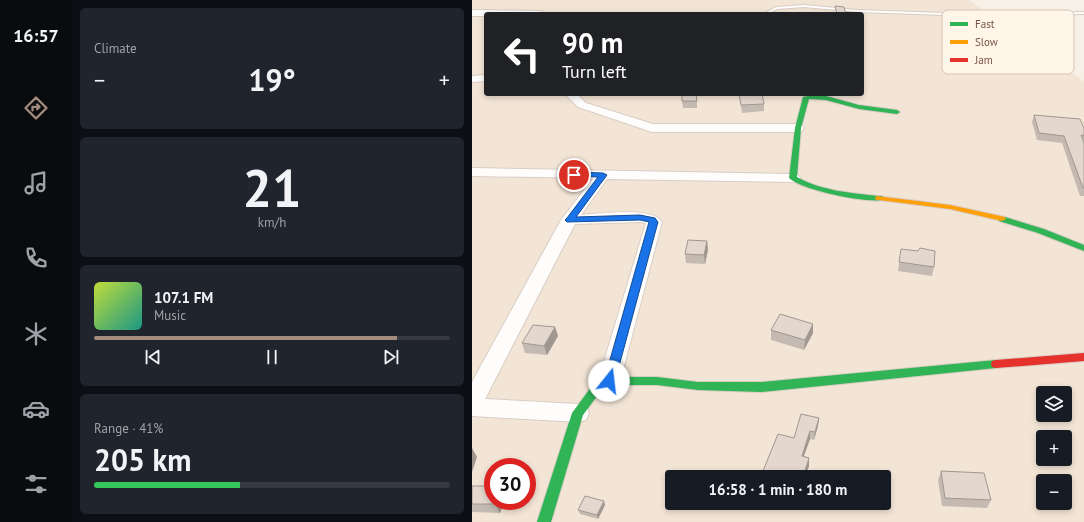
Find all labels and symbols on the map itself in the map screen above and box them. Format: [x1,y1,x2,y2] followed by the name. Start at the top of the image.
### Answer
[942,10,1074,74] legend
[975,17,995,31] text: Fast
[975,35,998,49] text: Slow
[974,53,993,67] text: Jam
[557,158,591,192] pin
[588,360,630,402] position arrow
[484,458,536,510] speed limit sign: 30

